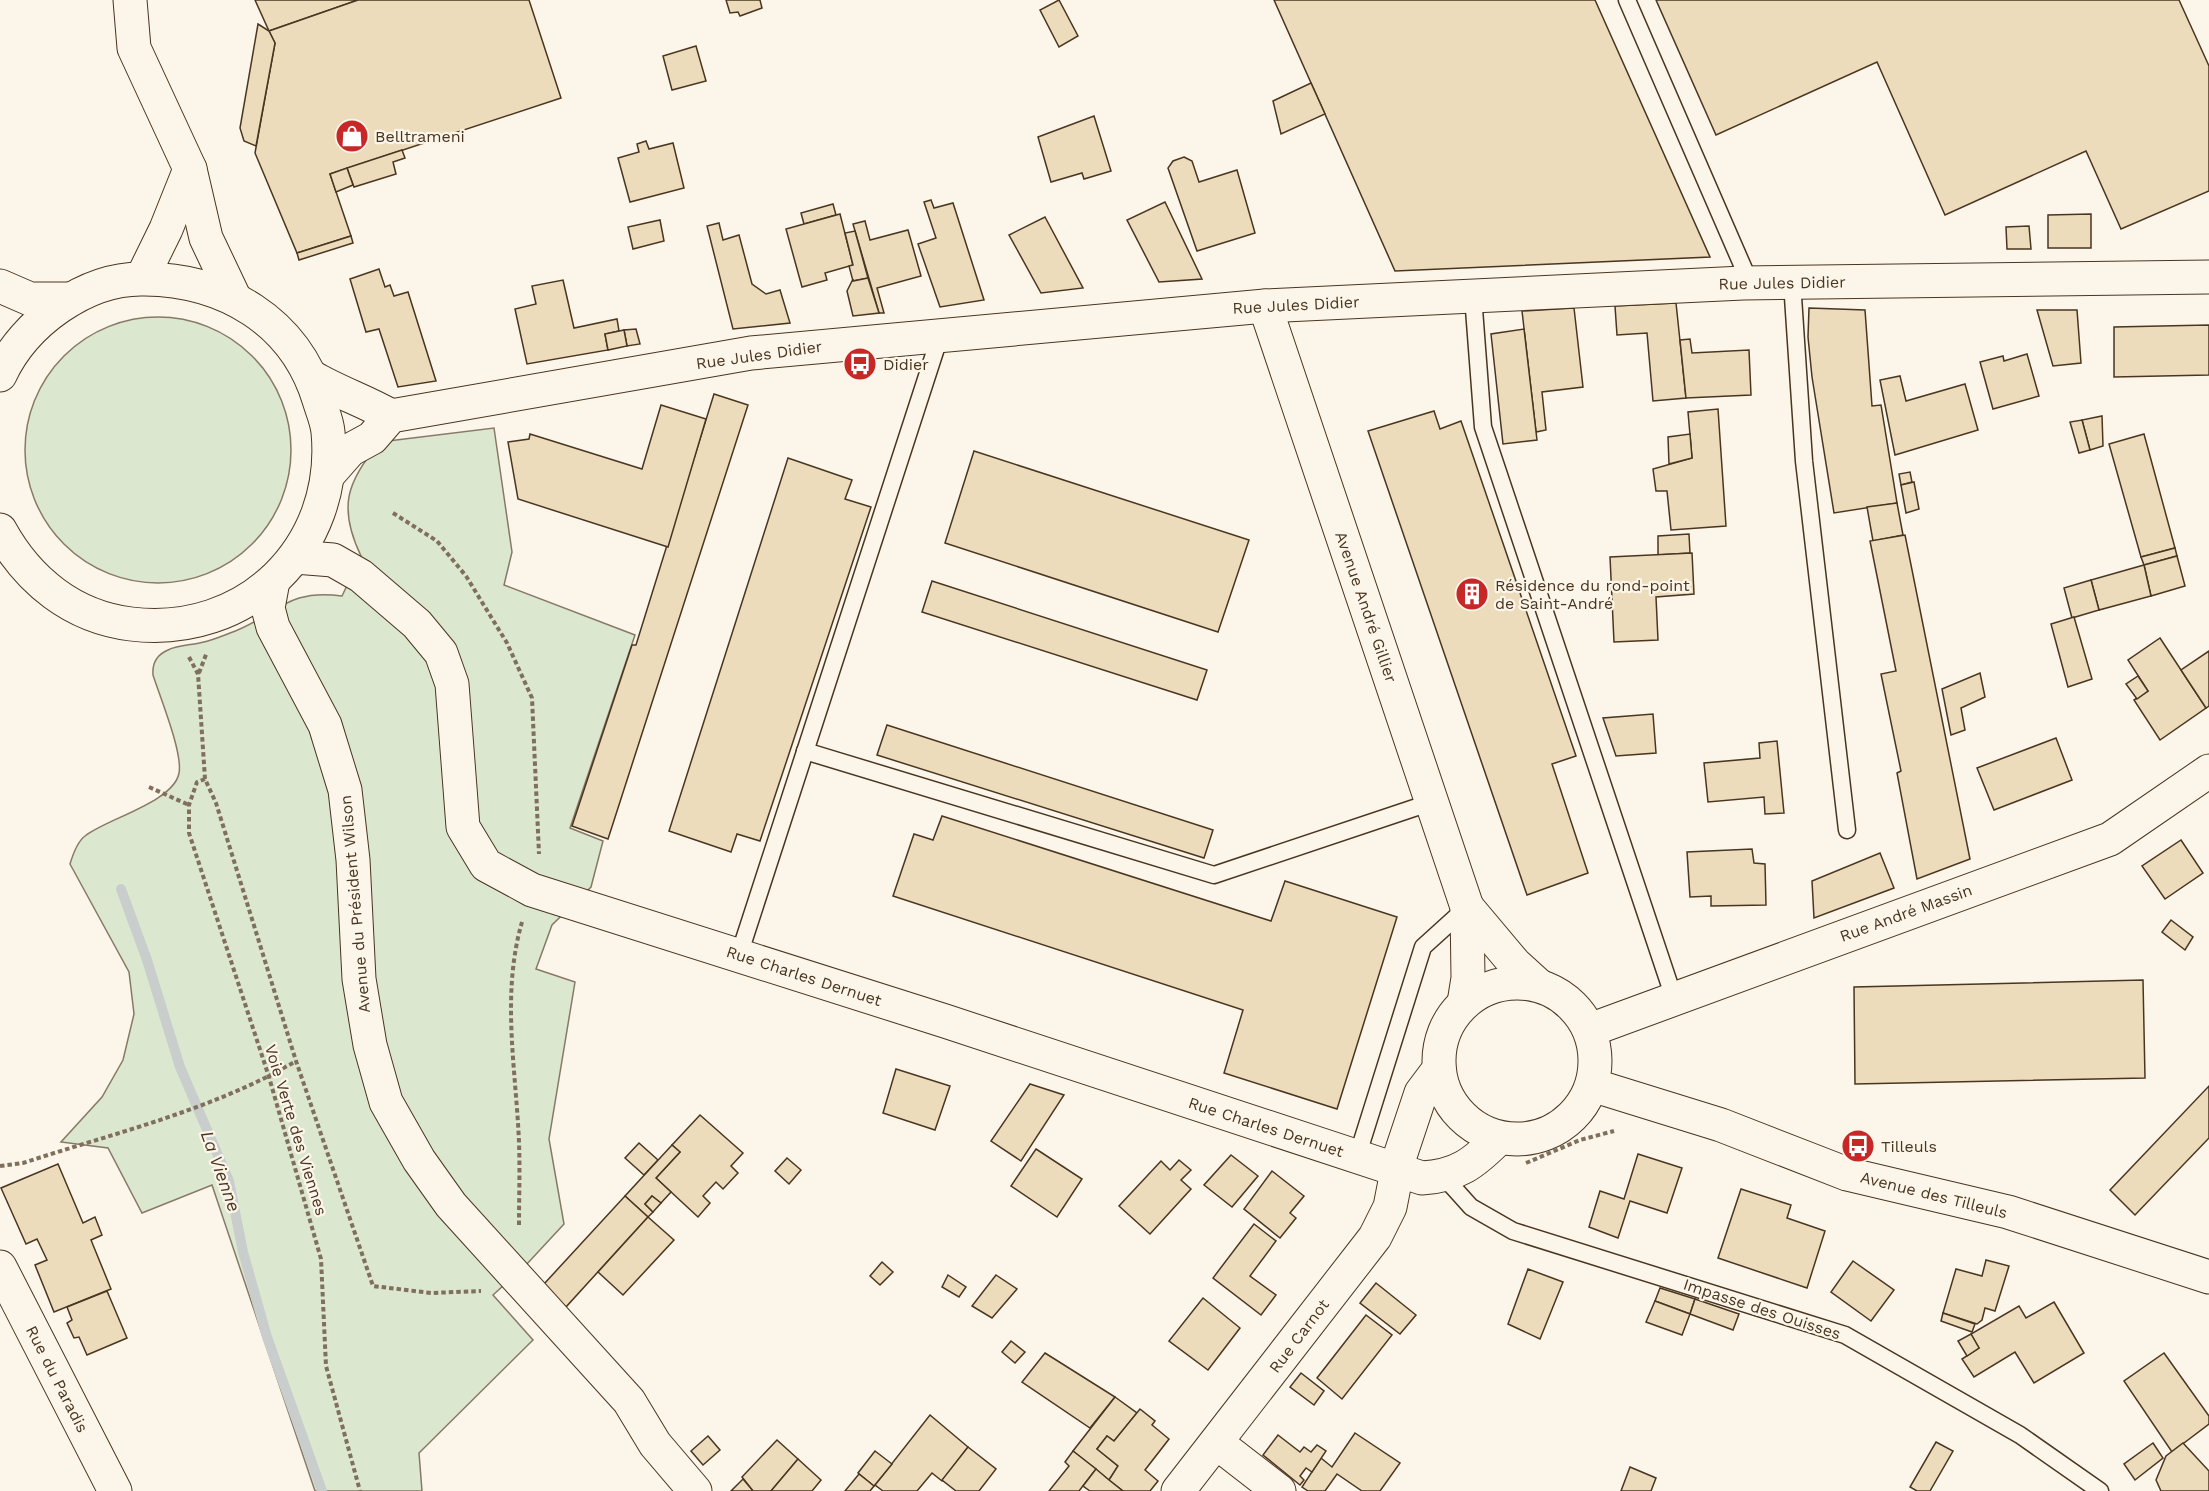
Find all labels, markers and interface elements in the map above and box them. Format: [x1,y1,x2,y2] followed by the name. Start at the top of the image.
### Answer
[334,118,370,154] shop icon: Belltrameni
[375,127,465,146] place label: Belltrameni
[1718,272,1846,294] street label: Rue Jules Didier
[1232,292,1360,318] street label: Rue Jules Didier
[695,337,824,373] street label: Rue Jules Didier
[842,346,878,382] bus stop icon: Didier
[883,355,929,374] place label: Didier
[1331,529,1401,685] street label: Avenue André Gillier
[1454,576,1490,612] building icon: Résidence du rond-point de Saint-André
[1495,576,1690,613] place label: Résidence du rond-point de Saint-André
[336,794,374,1014] street label: Avenue du Président Wilson
[1837,880,1975,946] street label: Rue André Massin
[724,942,884,1010] street label: Rue Charles Dernuet
[261,1042,331,1218] street label: Voie Verte des Viennes
[1186,1093,1346,1161] street label: Rue Charles Dernuet
[197,1128,245,1214] water label: La Vienne
[1840,1128,1876,1164] bus stop icon: Tilleuls
[1881,1137,1937,1156] place label: Tilleuls
[1859,1168,2009,1222] street label: Avenue des Tilleuls
[1681,1275,1843,1343] street label: Impasse des Ouisses
[1265,1295,1333,1377] street label: Rue Carnot
[22,1322,92,1436] street label: Rue du Paradis

